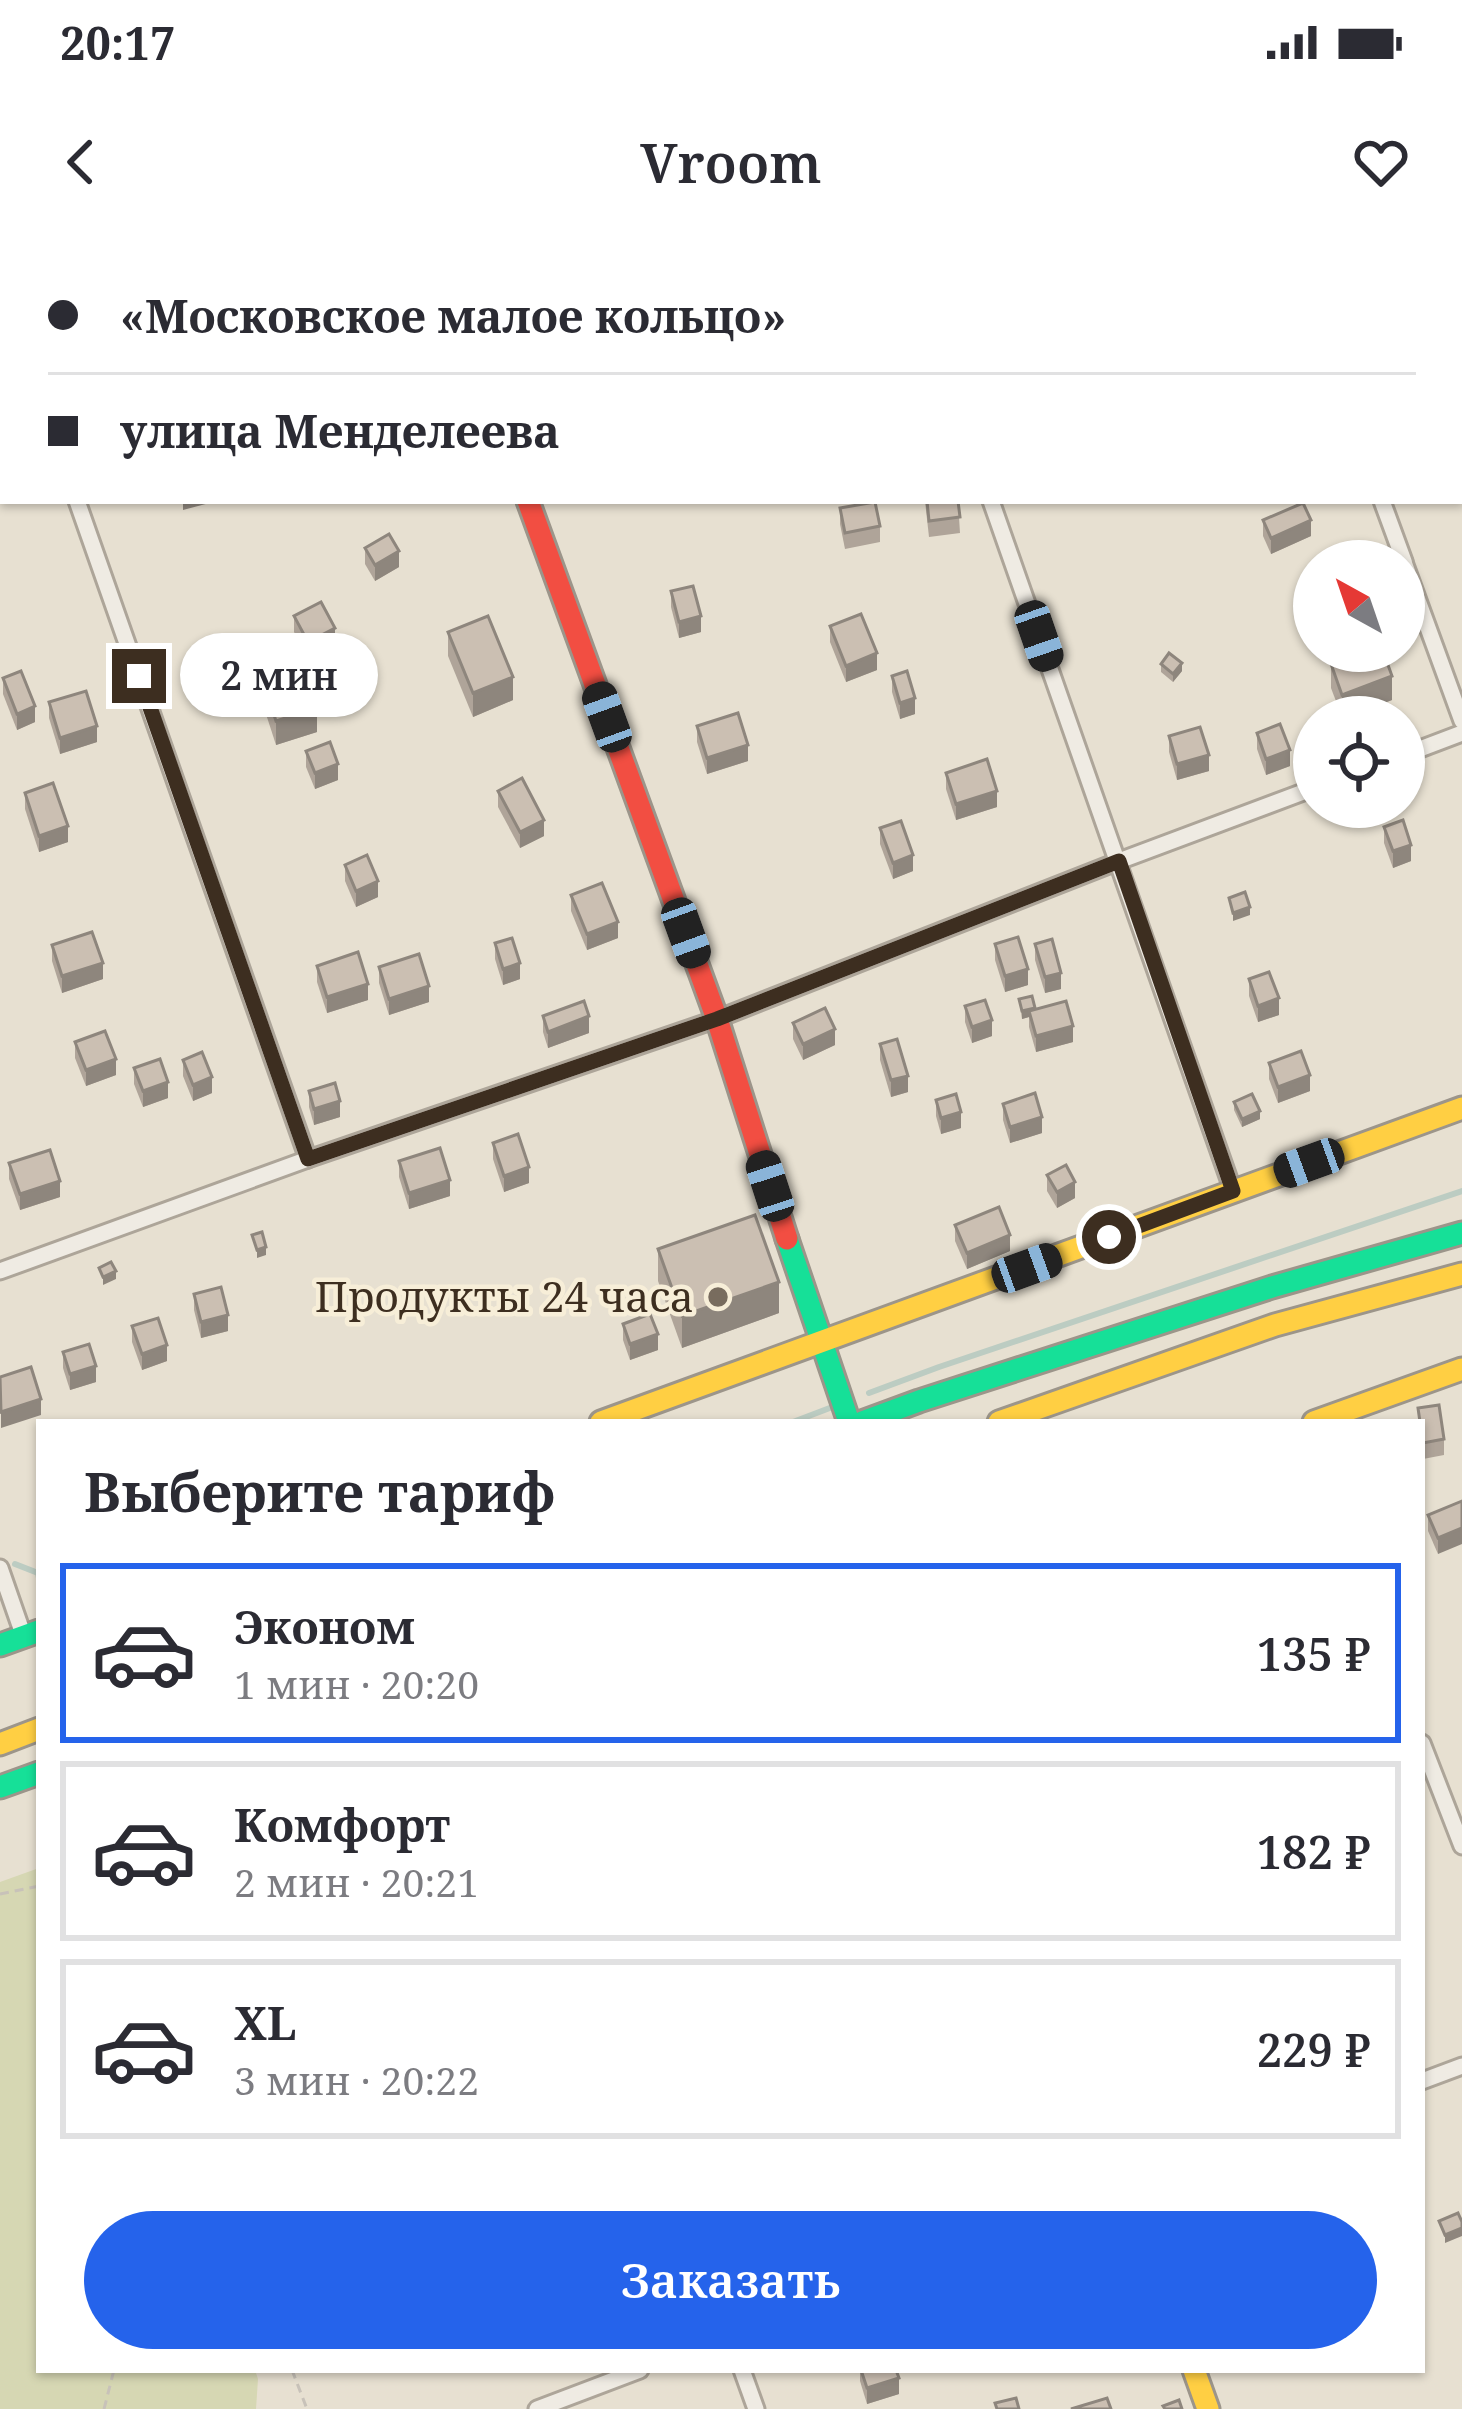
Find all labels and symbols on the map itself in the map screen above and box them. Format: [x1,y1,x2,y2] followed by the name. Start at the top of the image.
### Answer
[1293,540,1425,672] north arrow
[1010,596,1068,676] car
[181,634,379,718] callout: 2 мин
[112,649,166,703] route end
[578,677,636,757] car
[657,893,715,973] car
[1269,1134,1349,1192] car
[742,1146,798,1226] car
[1082,1210,1136,1264] route start
[987,1239,1067,1297] car
[315,1267,694,1324] place label: Продукты 24 часа
[705,1284,731,1310] marker: Продукты 24 часа

